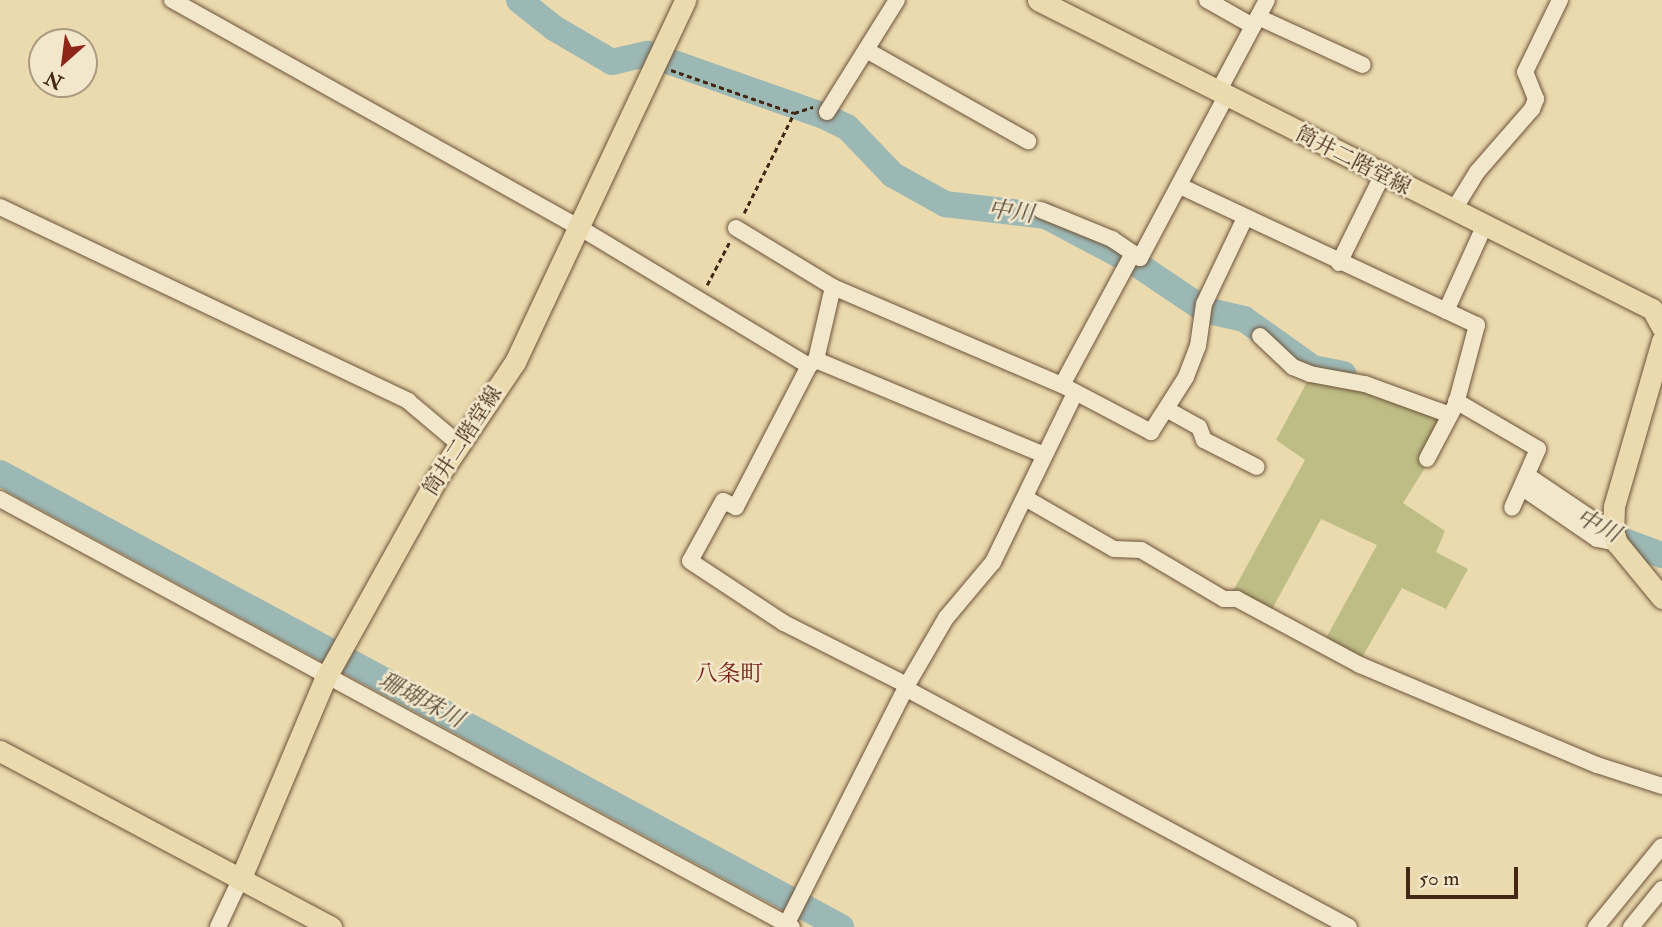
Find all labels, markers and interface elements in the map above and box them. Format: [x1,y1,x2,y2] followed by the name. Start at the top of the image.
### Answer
[28,28,98,98] north arrow
[41,65,67,94] text: N
[1291,121,1415,201] street label: 筒井二階堂線
[986,195,1036,229] water label: 中川
[418,381,508,501] street label: 筒井二階堂線
[1571,503,1625,549] water label: 中川
[695,660,763,688] district label: 八条町
[374,666,468,734] water label: 珊瑚珠川
[1410,853,1522,897] scale bar
[1419,865,1460,892] text: 50 m

